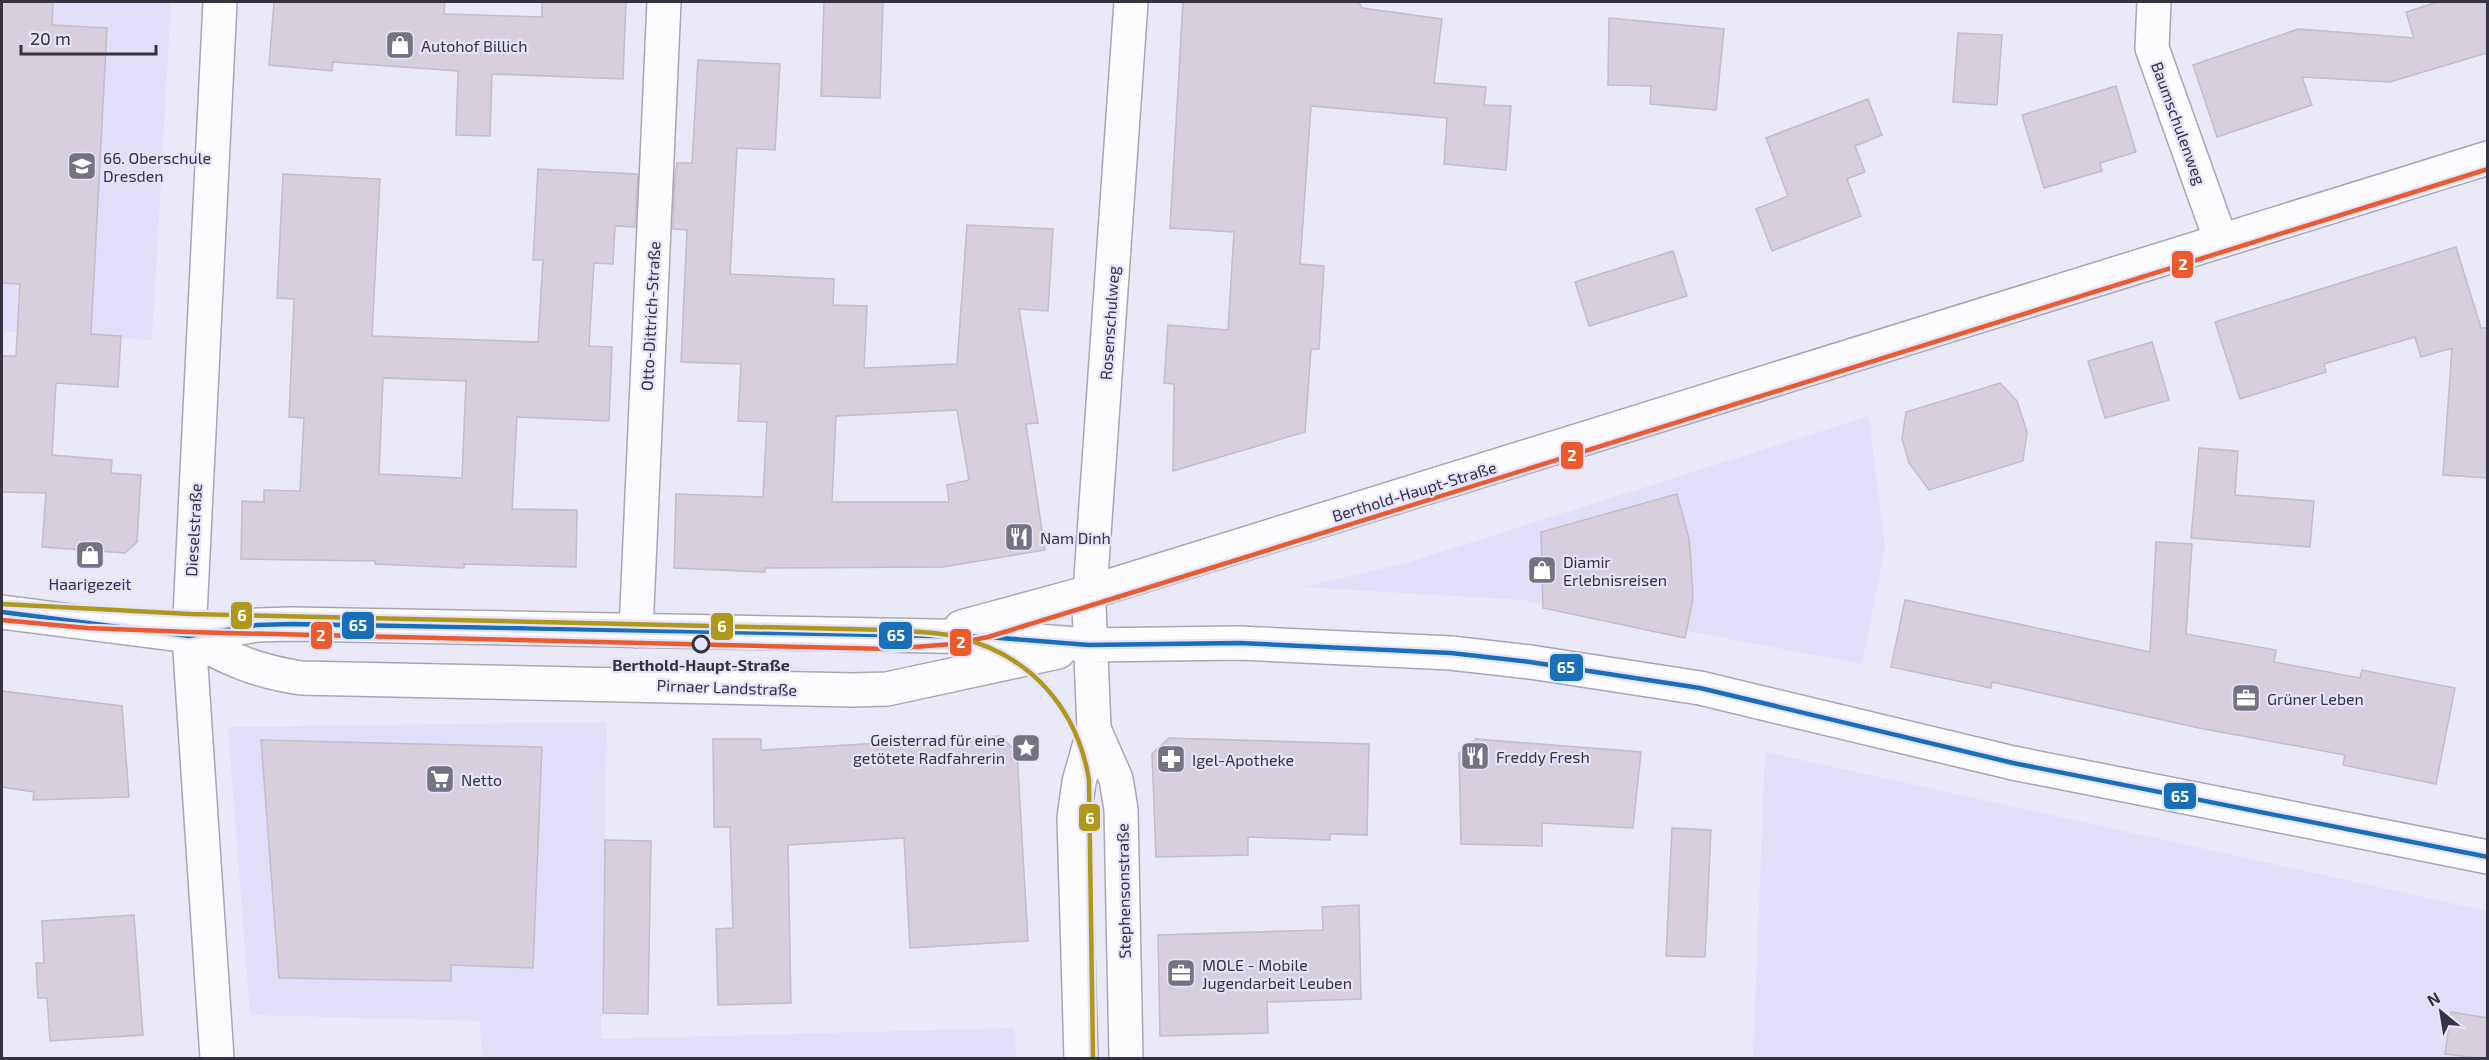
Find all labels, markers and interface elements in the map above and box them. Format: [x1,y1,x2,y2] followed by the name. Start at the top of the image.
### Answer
[21,18,156,56] scale bar
[30,27,71,49] text: 20 m
[384,29,416,61] shop icon: Autohof Billich
[421,36,527,55] place label: Autohof Billich
[2148,59,2210,187] street label: Baumschulenweg
[103,148,211,185] place label: 66. Oberschule Dresden
[66,150,98,182] school or university icon: 66. Oberschule Dresden
[637,241,663,391] street label: Otto-Dittrich-Straße
[2171,250,2194,279] line badge: 2
[2178,254,2188,273] text: 2
[1096,265,1122,381] street label: Rosenschulweg
[1560,441,1584,470] line badge: 2
[1567,445,1577,464] text: 2
[1329,457,1499,525] street label: Berthold-Haupt-Straße
[181,483,205,577] street label: Dieselstraße
[1003,521,1035,553] restaurant icon: Nam Dinh
[1040,528,1111,547] place label: Nam Dinh
[74,539,106,571] shop icon: Haarigezeit
[1563,552,1667,589] place label: Diamir Erlebnisreisen
[1526,554,1558,586] shop icon: Diamir Erlebnisreisen
[49,574,131,593] place label: Haarigezeit
[230,601,253,630] line badge: 6
[237,605,247,624] text: 6
[341,611,375,640] line badge: 65
[710,612,734,641] line badge: 6
[349,615,367,634] text: 65
[717,616,727,635] text: 6
[310,621,333,650] line badge: 2
[878,621,913,650] line badge: 65
[316,625,326,644] text: 2
[887,625,905,644] text: 65
[949,628,972,657] line badge: 2
[956,632,966,651] text: 2
[692,635,710,653] marker: Berthold-Haupt-Straße
[1549,653,1584,682] line badge: 65
[612,655,790,674] place label: Berthold-Haupt-Straße
[1557,657,1575,676] text: 65
[656,675,798,699] street label: Pirnaer Landstraße
[2230,682,2262,714] office icon: Grüner Leben
[2267,689,2364,708] place label: Grüner Leben
[853,730,1005,767] place label: Geisterrad für eine getötete Radfahrerin
[1010,732,1042,764] place icon: Geisterrad für eine getötete Radfahrerin
[1459,740,1491,772] restaurant icon: Freddy Fresh
[1155,743,1187,775] pharmacy icon: Igel-Apotheke
[1496,747,1590,766] place label: Freddy Fresh
[1192,750,1294,769] place label: Igel-Apotheke
[424,763,456,795] supermarket icon: Netto
[461,770,502,789] place label: Netto
[2163,782,2197,810] line badge: 65
[2171,786,2189,805] text: 65
[1078,803,1101,832] line badge: 6
[1085,808,1095,827] text: 6
[1112,823,1134,959] street label: Stephensonstraße
[1202,955,1352,992] place label: MOLE - Mobile Jugendarbeit Leuben
[1165,957,1197,989] office icon: MOLE - Mobile Jugendarbeit Leuben
[2411,982,2471,1042] north arrow
[2423,987,2443,1010] text: N

